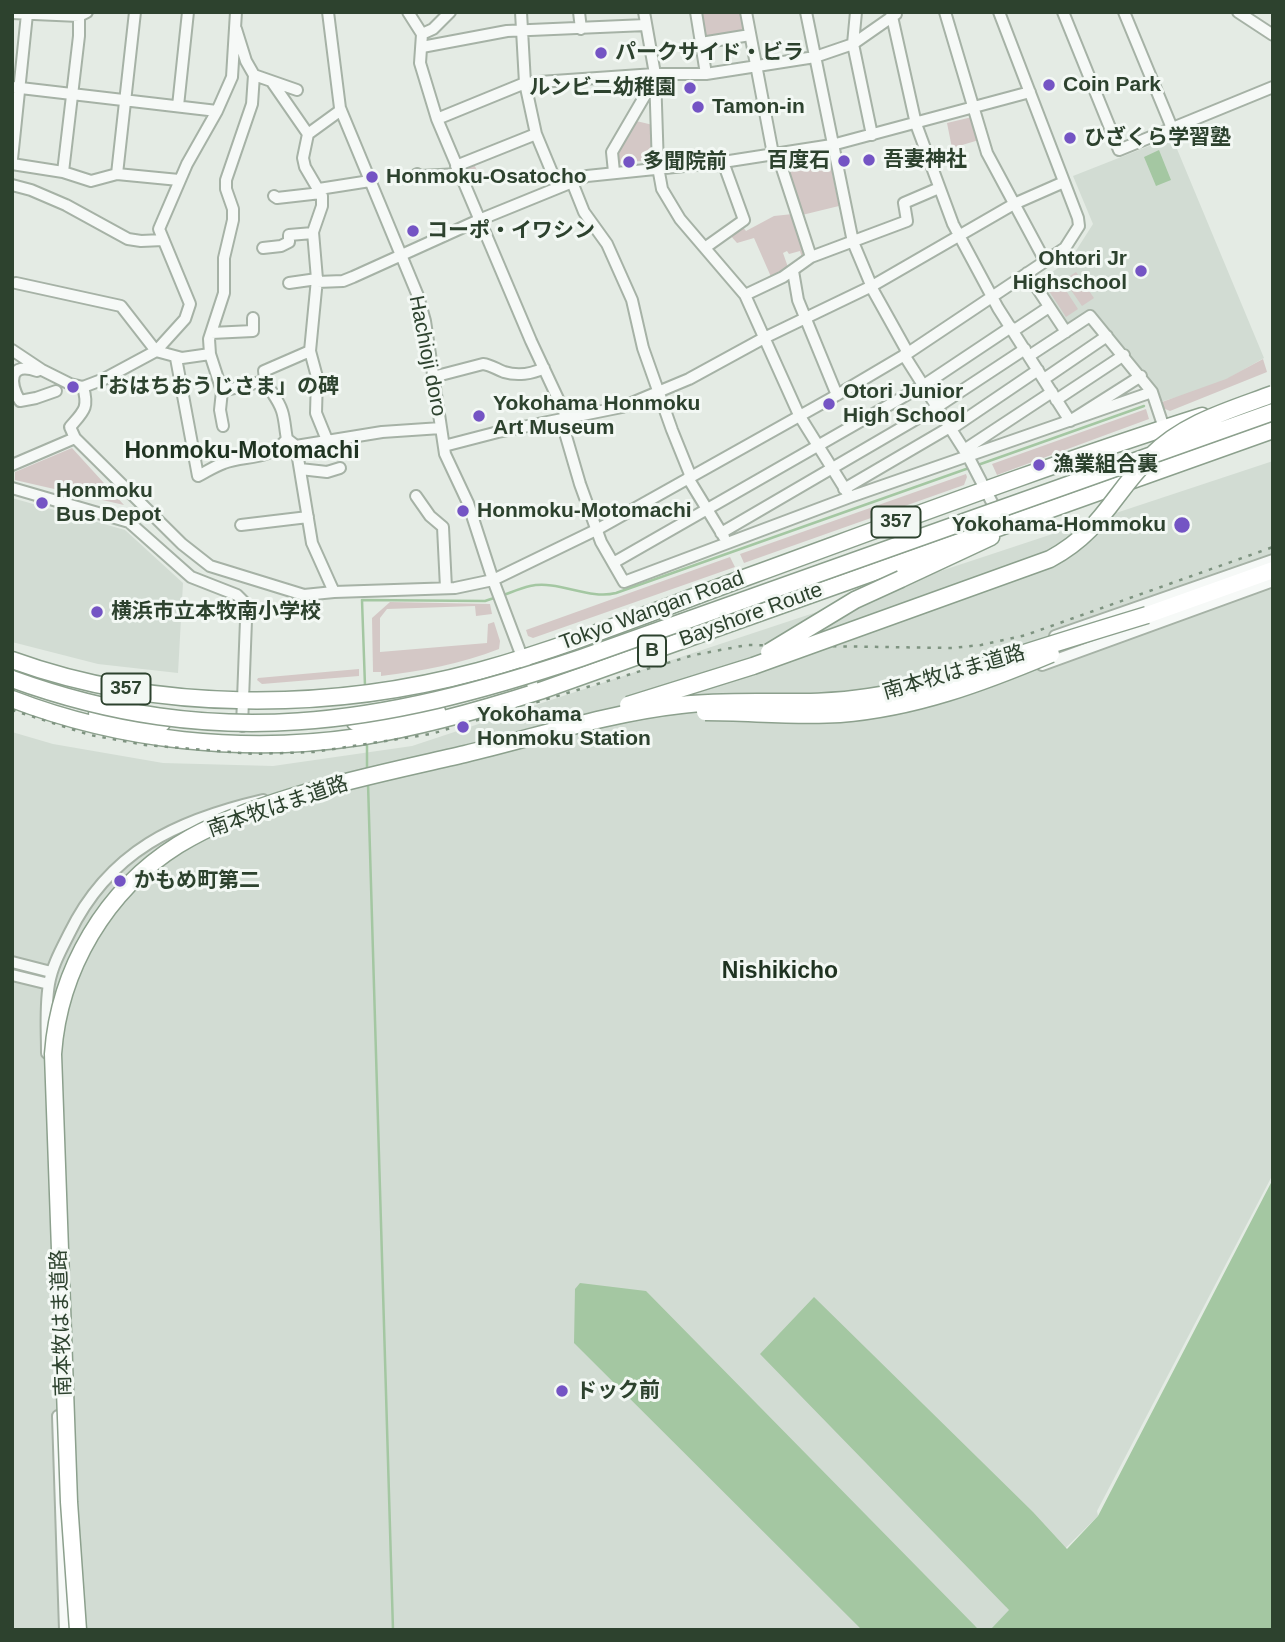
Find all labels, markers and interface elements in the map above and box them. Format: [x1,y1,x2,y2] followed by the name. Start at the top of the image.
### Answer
[615,40,804,66] place label: パークサイド・ビラ
[593,45,609,61] marker: パークサイド・ビラ
[1063,72,1161,98] place label: Coin Park
[529,75,676,101] place label: ルンビニ幼稚園
[1041,77,1057,93] marker: Coin Park
[682,80,698,96] marker: ルンビニ幼稚園
[712,94,805,120] place label: Tamon-in
[690,99,706,115] marker: Tamon-in
[1084,125,1231,151] place label: ひざくら学習塾
[1062,130,1078,146] marker: ひざくら学習塾
[883,147,967,173] place label: 吾妻神社
[767,148,830,174] place label: 百度石
[643,149,727,175] place label: 多聞院前
[861,152,877,168] marker: 吾妻神社
[836,153,852,169] marker: 百度石
[621,154,637,170] marker: 多聞院前
[386,164,587,190] place label: Honmoku-Osatocho
[364,169,380,185] marker: Honmoku-Osatocho
[427,218,595,244] place label: コーポ・イワシン
[405,223,421,239] marker: コーポ・イワシン
[1013,246,1127,296] place label: Ohtori Jr Highschool
[1133,263,1149,279] marker: Ohtori Jr Highschool
[403,293,451,419] street label: Hachioji doro
[87,374,339,400] place label: 「おはちおうじさま」の碑
[65,379,81,395] marker: 「おはちおうじさま」の碑
[843,379,965,429] place label: Otori Junior High School
[493,391,700,441] place label: Yokohama Honmoku Art Museum
[821,396,837,412] marker: Otori Junior High School
[471,408,487,424] marker: Yokohama Honmoku Art Museum
[124,438,360,466] district label: Honmoku-Motomachi
[1053,452,1158,478] place label: 漁業組合裏
[1031,457,1047,473] marker: 漁業組合裏
[56,478,161,528] place label: Honmoku Bus Depot
[34,495,50,511] marker: Honmoku Bus Depot
[477,498,692,524] place label: Honmoku-Motomachi
[455,503,471,519] marker: Honmoku-Motomachi
[872,506,920,538] road number: 357
[952,512,1166,538] place label: Yokohama-Hommoku
[1172,515,1192,535] marker: Yokohama-Hommoku
[556,566,748,656] street label: Tokyo Wangan Road
[676,577,826,653] street label: Bayshore Route
[111,599,321,625] place label: 横浜市立本牧南小学校
[89,604,105,620] marker: 横浜市立本牧南小学校
[638,636,666,666] road number: B
[880,641,1028,705] street label: 南本牧はま道路
[102,674,150,704] road number: 357
[477,702,651,752] place label: Yokohama Honmoku Station
[455,719,471,735] marker: Yokohama Honmoku Station
[204,771,352,843] street label: 南本牧はま道路
[134,868,260,894] place label: かもめ町第二
[112,873,128,889] marker: かもめ町第二
[722,958,838,986] district label: Nishikicho
[47,1249,77,1397] street label: 南本牧はま道路
[576,1378,660,1404] place label: ドック前
[554,1383,570,1399] marker: ドック前

